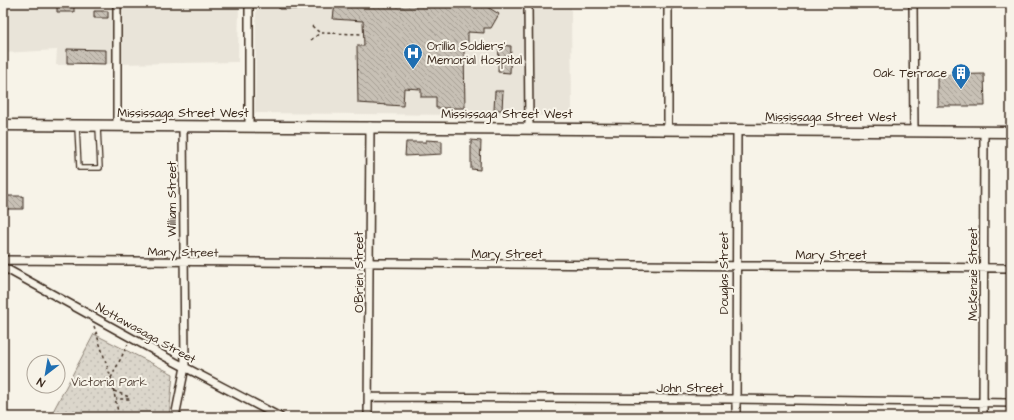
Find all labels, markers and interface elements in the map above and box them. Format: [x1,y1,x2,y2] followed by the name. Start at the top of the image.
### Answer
[427,38,522,69] place label: Orillia Soldiers' Memorial Hospital
[402,42,424,70] hospital icon: Orillia Soldiers' Memorial Hospital
[950,62,972,90] building icon: Oak Terrace
[873,65,947,82] place label: Oak Terrace
[117,105,249,123] street label: Mississaga Street West
[441,106,573,124] street label: Mississaga Street West
[765,109,897,127] street label: Mississaga Street West
[164,161,181,237] street label: William Street
[965,227,982,321] street label: McKenzie Street
[351,231,368,313] street label: O'Brien Street
[716,232,734,314] street label: Douglas Street
[147,243,219,263] street label: Mary Street
[471,246,543,264] street label: Mary Street
[795,247,867,265] street label: Mary Street
[92,299,199,369] street label: Nottawasaga Street
[26,354,66,394] north arrow
[34,374,48,390] text: N
[71,374,147,391] park label: Victoria Park
[657,380,724,397] street label: John Street

